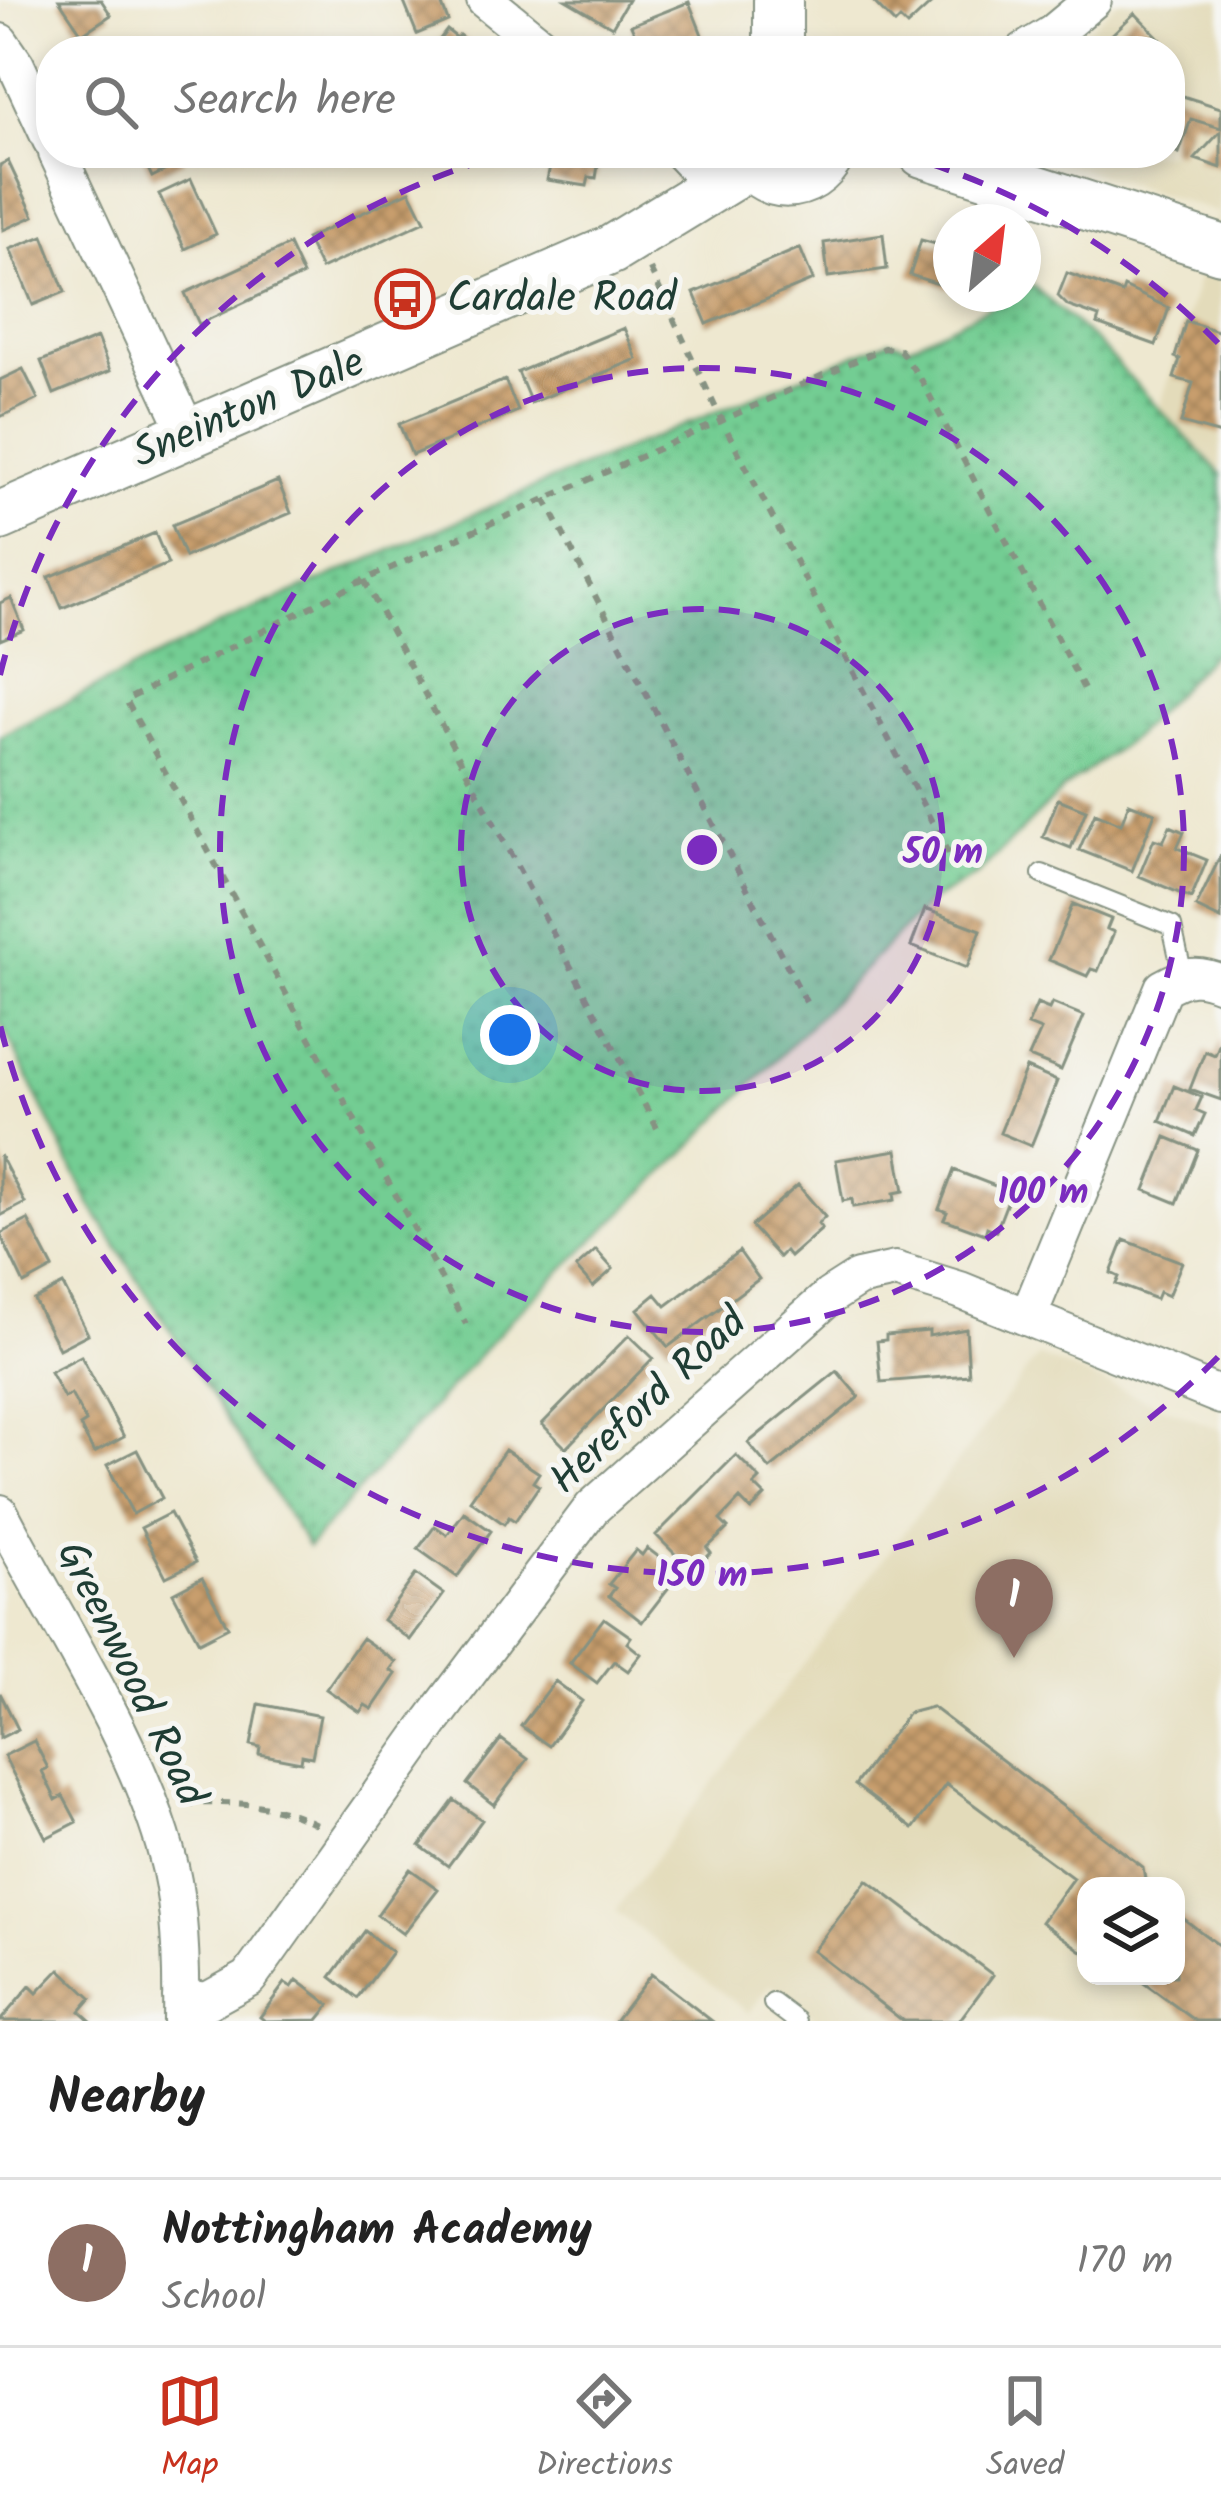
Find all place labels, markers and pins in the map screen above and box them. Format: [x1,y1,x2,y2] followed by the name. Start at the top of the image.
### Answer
[447,266,678,333] place label: Cardale Road
[374,268,436,330] bus stop icon: Cardale Road
[681,829,723,871] centre of rings
[975,1559,1053,1658] pin: 1

